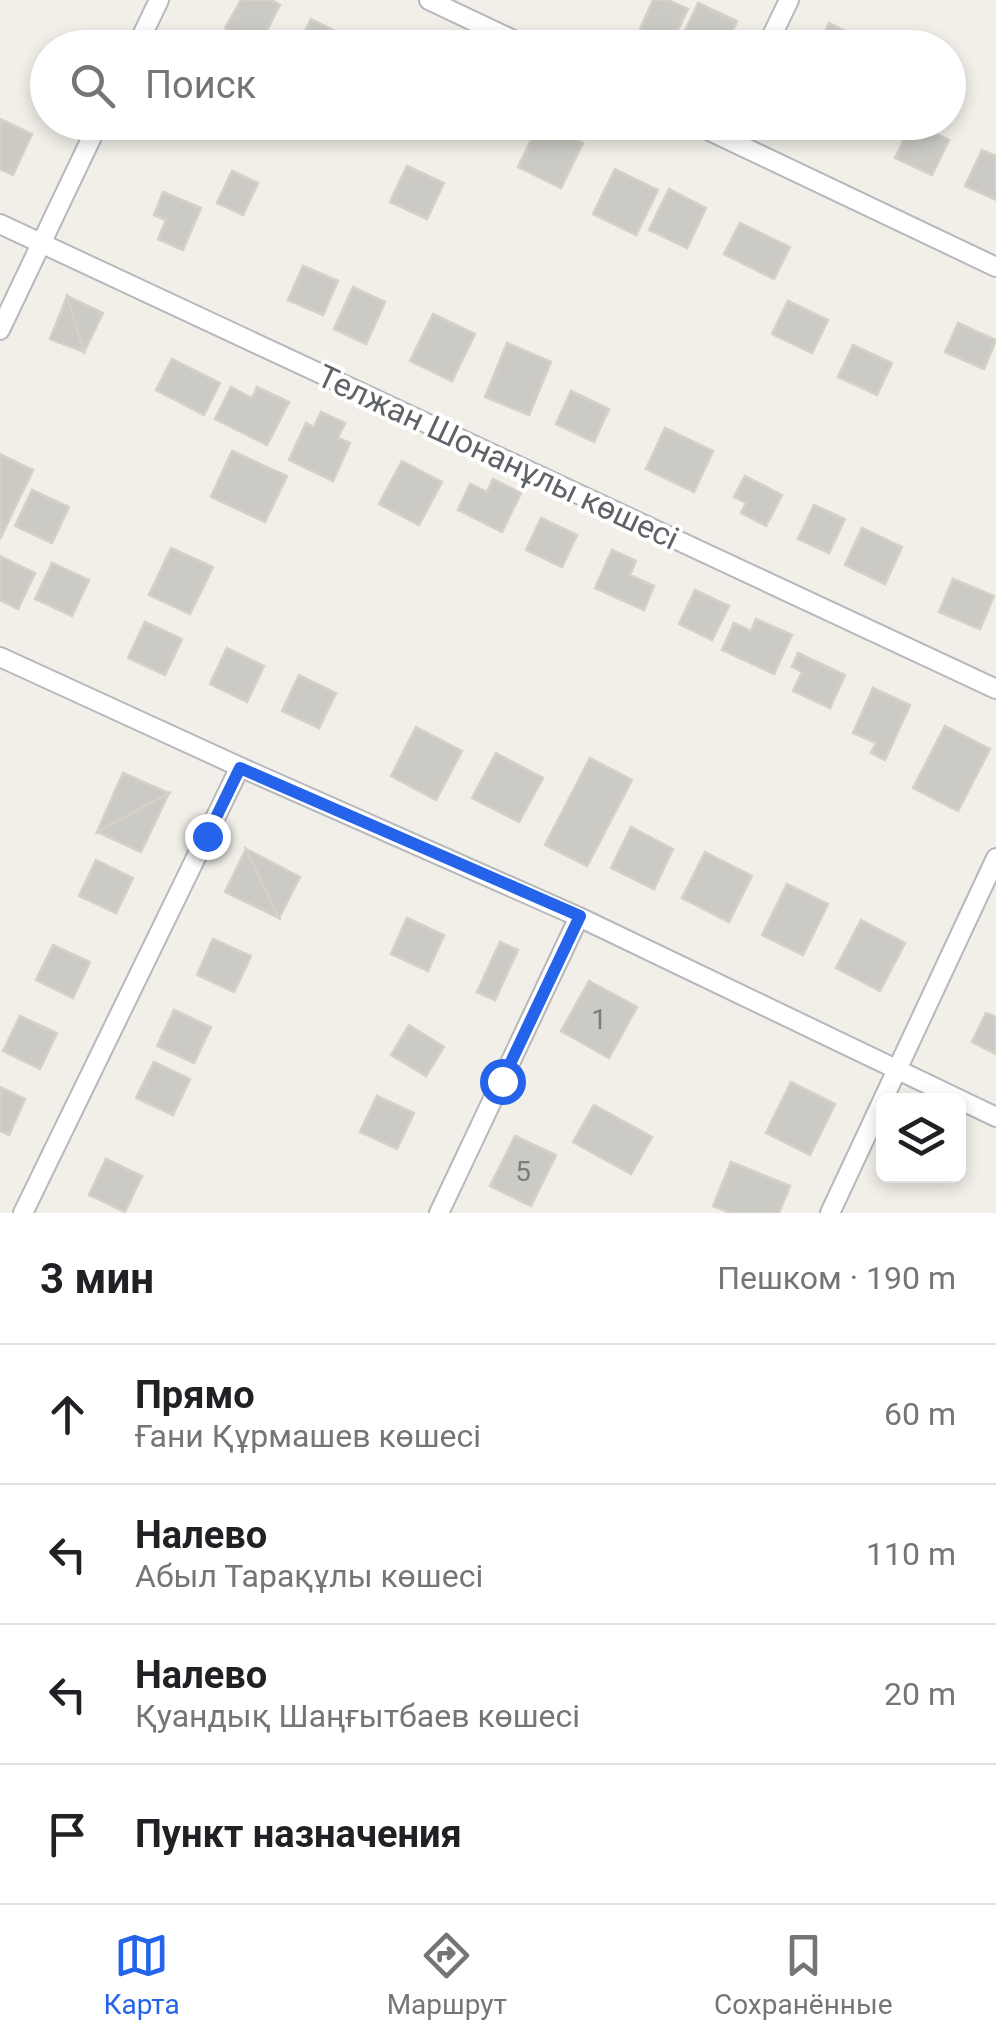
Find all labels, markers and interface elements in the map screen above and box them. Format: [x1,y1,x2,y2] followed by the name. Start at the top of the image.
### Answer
[30,30,966,140] search box
[65,58,120,113] icon: search
[145,63,256,107] text: Поиск
[311,357,685,557] street label: Телжан Шонанұлы көшесі
[185,814,231,860] route end
[591,1003,607,1036] house number: 1
[480,1059,526,1105] route start
[876,1093,966,1183] map controls
[876,1093,966,1183] button: layers
[515,1155,531,1188] house number: 5
[40,1254,154,1303] text: 3 мин
[717,1259,956,1297] text: Пешком · 190 m
[135,1373,255,1417] text: Прямо
[40,1387,95,1442] icon: ahead
[884,1395,956,1433] text: 60 m
[135,1417,481,1455] text: Ғани Құрмашев көшесі
[135,1513,267,1557] text: Налево
[40,1527,95,1582] icon: left
[866,1535,956,1573] text: 110 m
[135,1557,483,1595] text: Абыл Тарақұлы көшесі
[135,1653,267,1697] text: Налево
[40,1667,95,1722] icon: left
[884,1675,956,1713] text: 20 m
[135,1697,580,1735] text: Қуандық Шаңғытбаев көшесі
[40,1807,95,1862] icon: arrive
[135,1812,462,1856] text: Пункт назначения
[103,1928,180,2021] tab: Карта
[387,1928,507,2021] tab: Маршрут
[714,1928,893,2021] tab: Сохранённые

